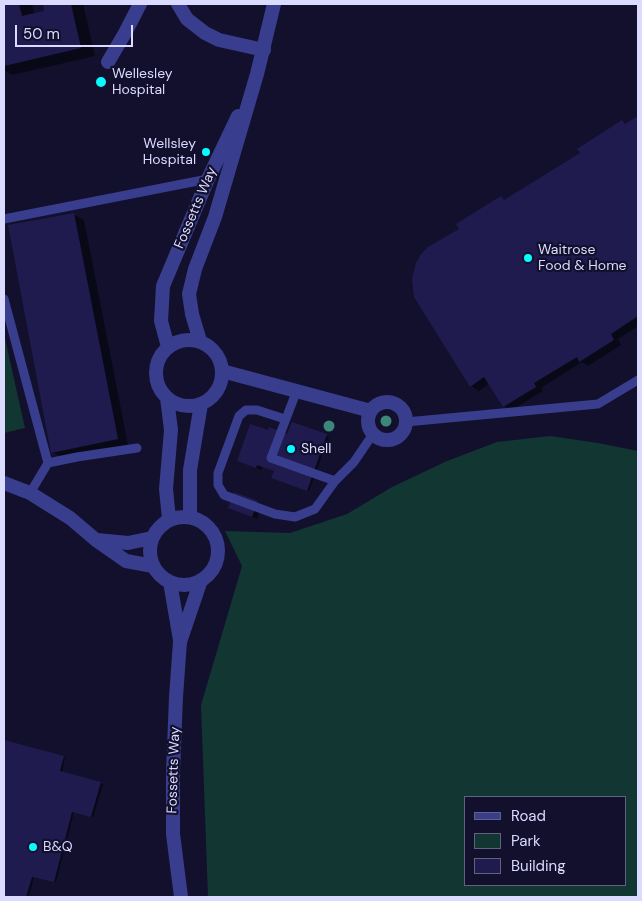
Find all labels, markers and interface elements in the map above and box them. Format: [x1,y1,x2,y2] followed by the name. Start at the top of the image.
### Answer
[18,15,135,47] scale bar
[23,24,60,44] text: 50 m
[112,66,173,98] place label: Wellesley Hospital
[94,75,108,89] marker: Wellesley Hospital
[143,136,196,168] place label: Wellsley Hospital
[200,146,212,158] marker: Wellsley Hospital
[171,165,221,251] street label: Fossetts Way
[538,242,627,274] place label: Waitrose Food & Home
[522,252,534,264] marker: Waitrose Food & Home
[301,441,331,457] place label: Shell
[285,443,297,455] marker: Shell
[164,726,184,814] street label: Fossetts Way
[464,796,627,886] legend
[511,806,546,826] text: Road
[511,831,541,851] text: Park
[43,839,73,855] place label: B&Q
[27,841,39,853] marker: B&Q
[511,856,566,876] text: Building

